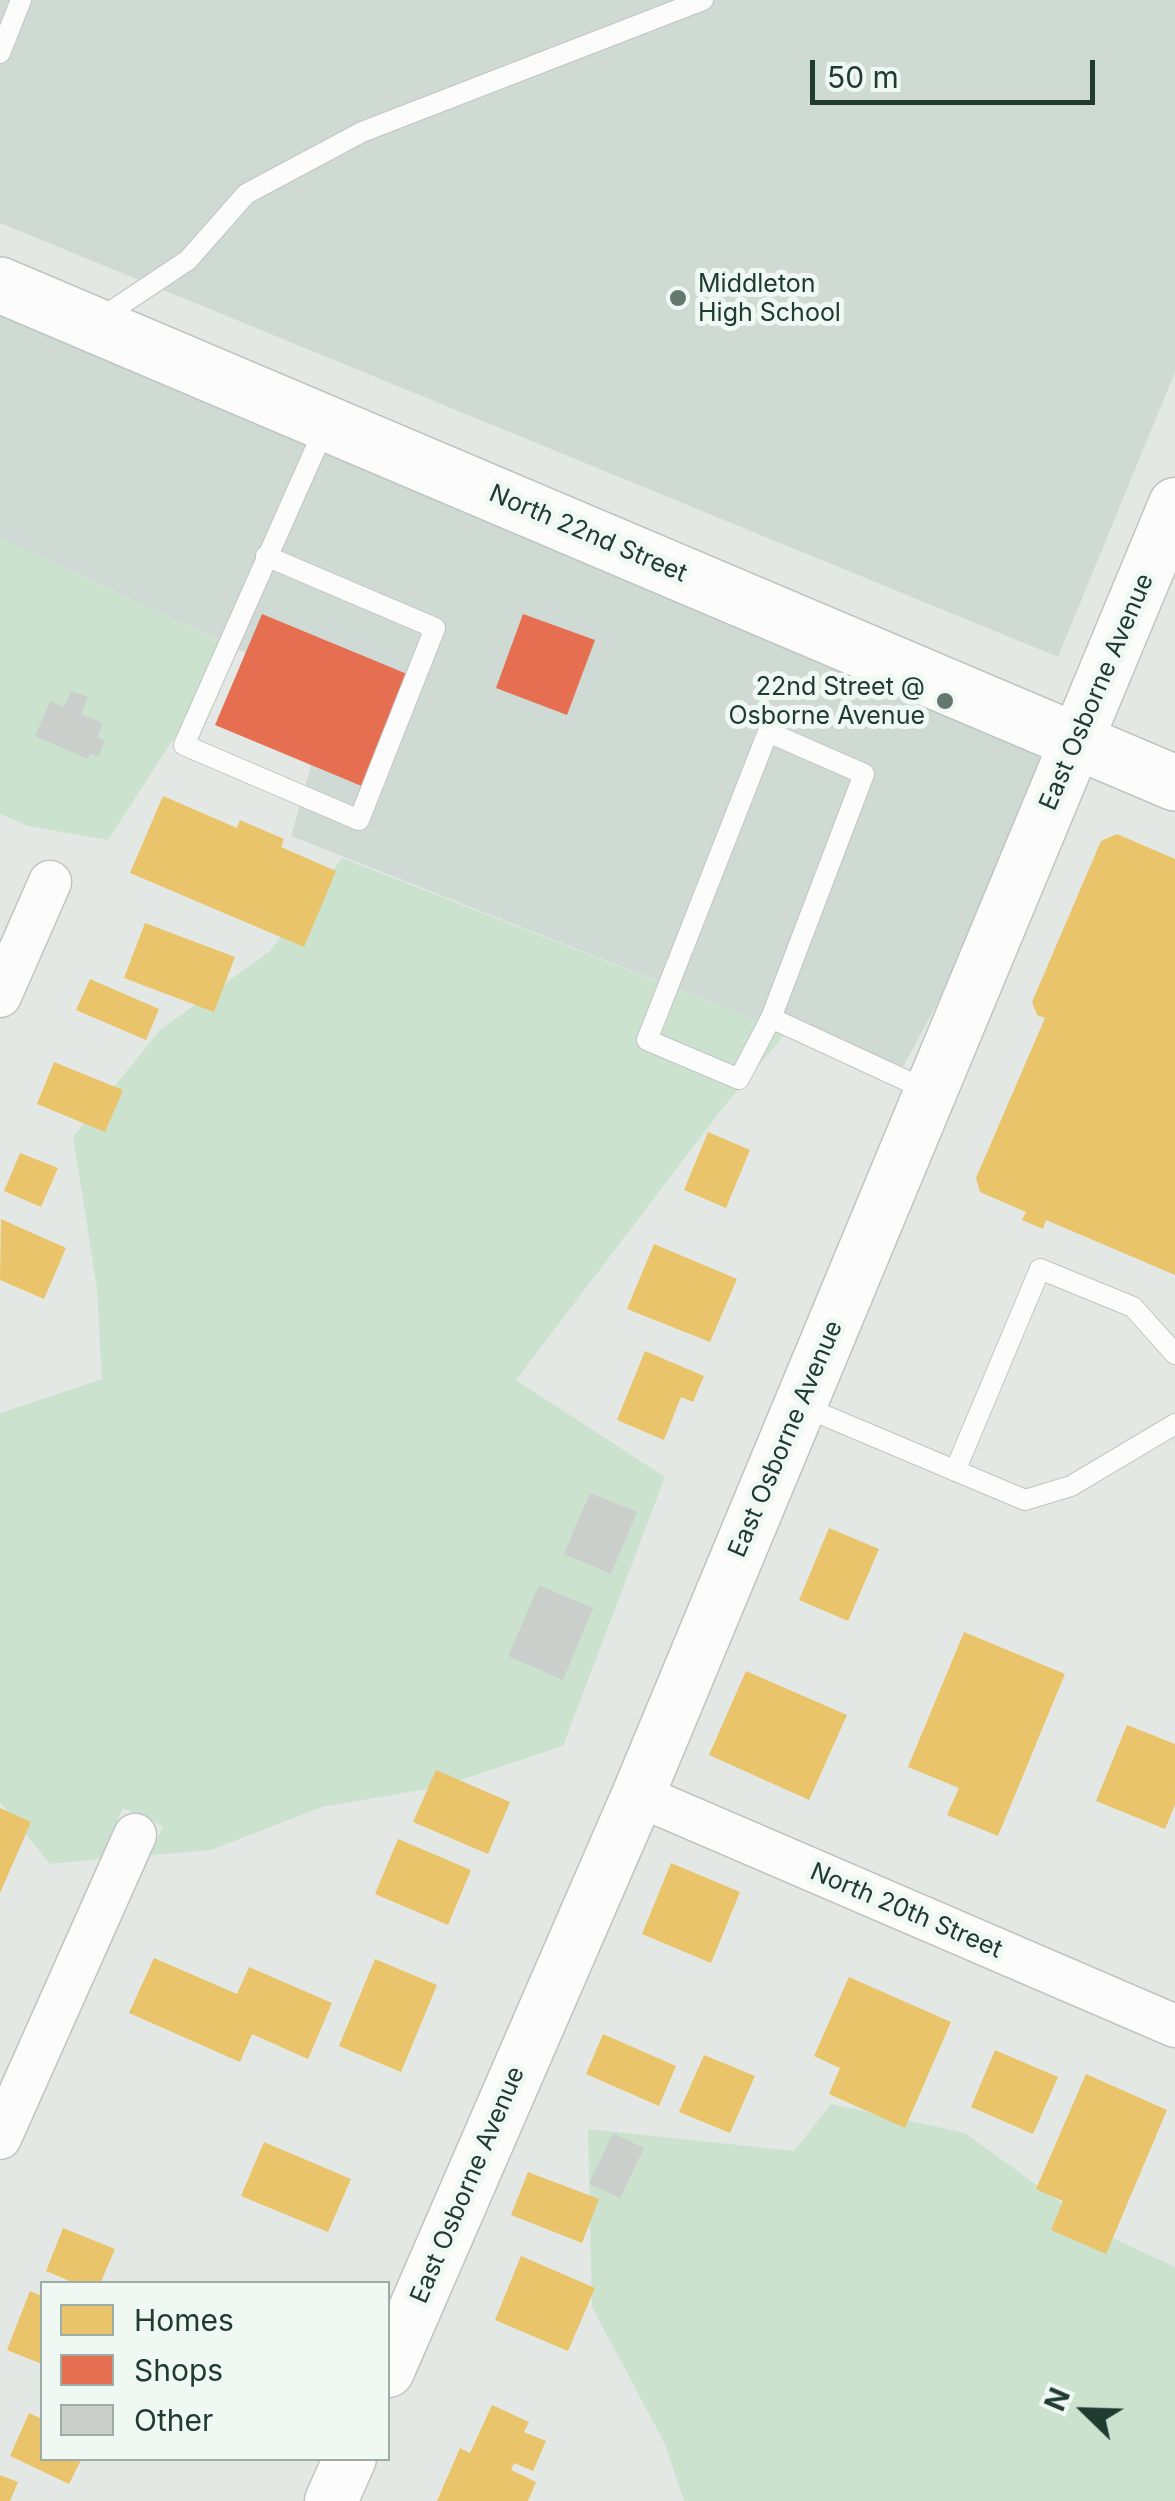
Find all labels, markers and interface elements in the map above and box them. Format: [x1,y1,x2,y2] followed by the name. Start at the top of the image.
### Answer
[815,40,1100,102] scale bar
[827,59,899,95] text: 50 m
[698,269,841,328] place label: Middleton High School
[667,287,689,309] marker: Middleton High School
[485,479,691,589] street label: North 22nd Street
[1034,569,1160,815] street label: East Osborne Avenue
[728,672,925,731] place label: 22nd Street @ Osborne Avenue
[934,690,956,712] marker: 22nd Street @ Osborne Avenue
[723,1316,849,1562] street label: East Osborne Avenue
[806,1857,1006,1965] street label: North 20th Street
[405,2062,531,2308] street label: East Osborne Avenue
[40,2281,390,2461] legend
[134,2302,234,2338] text: Homes
[134,2352,223,2388] text: Shops
[1035,2361,1135,2461] north arrow
[1038,2383,1077,2416] text: N
[134,2402,213,2438] text: Other

